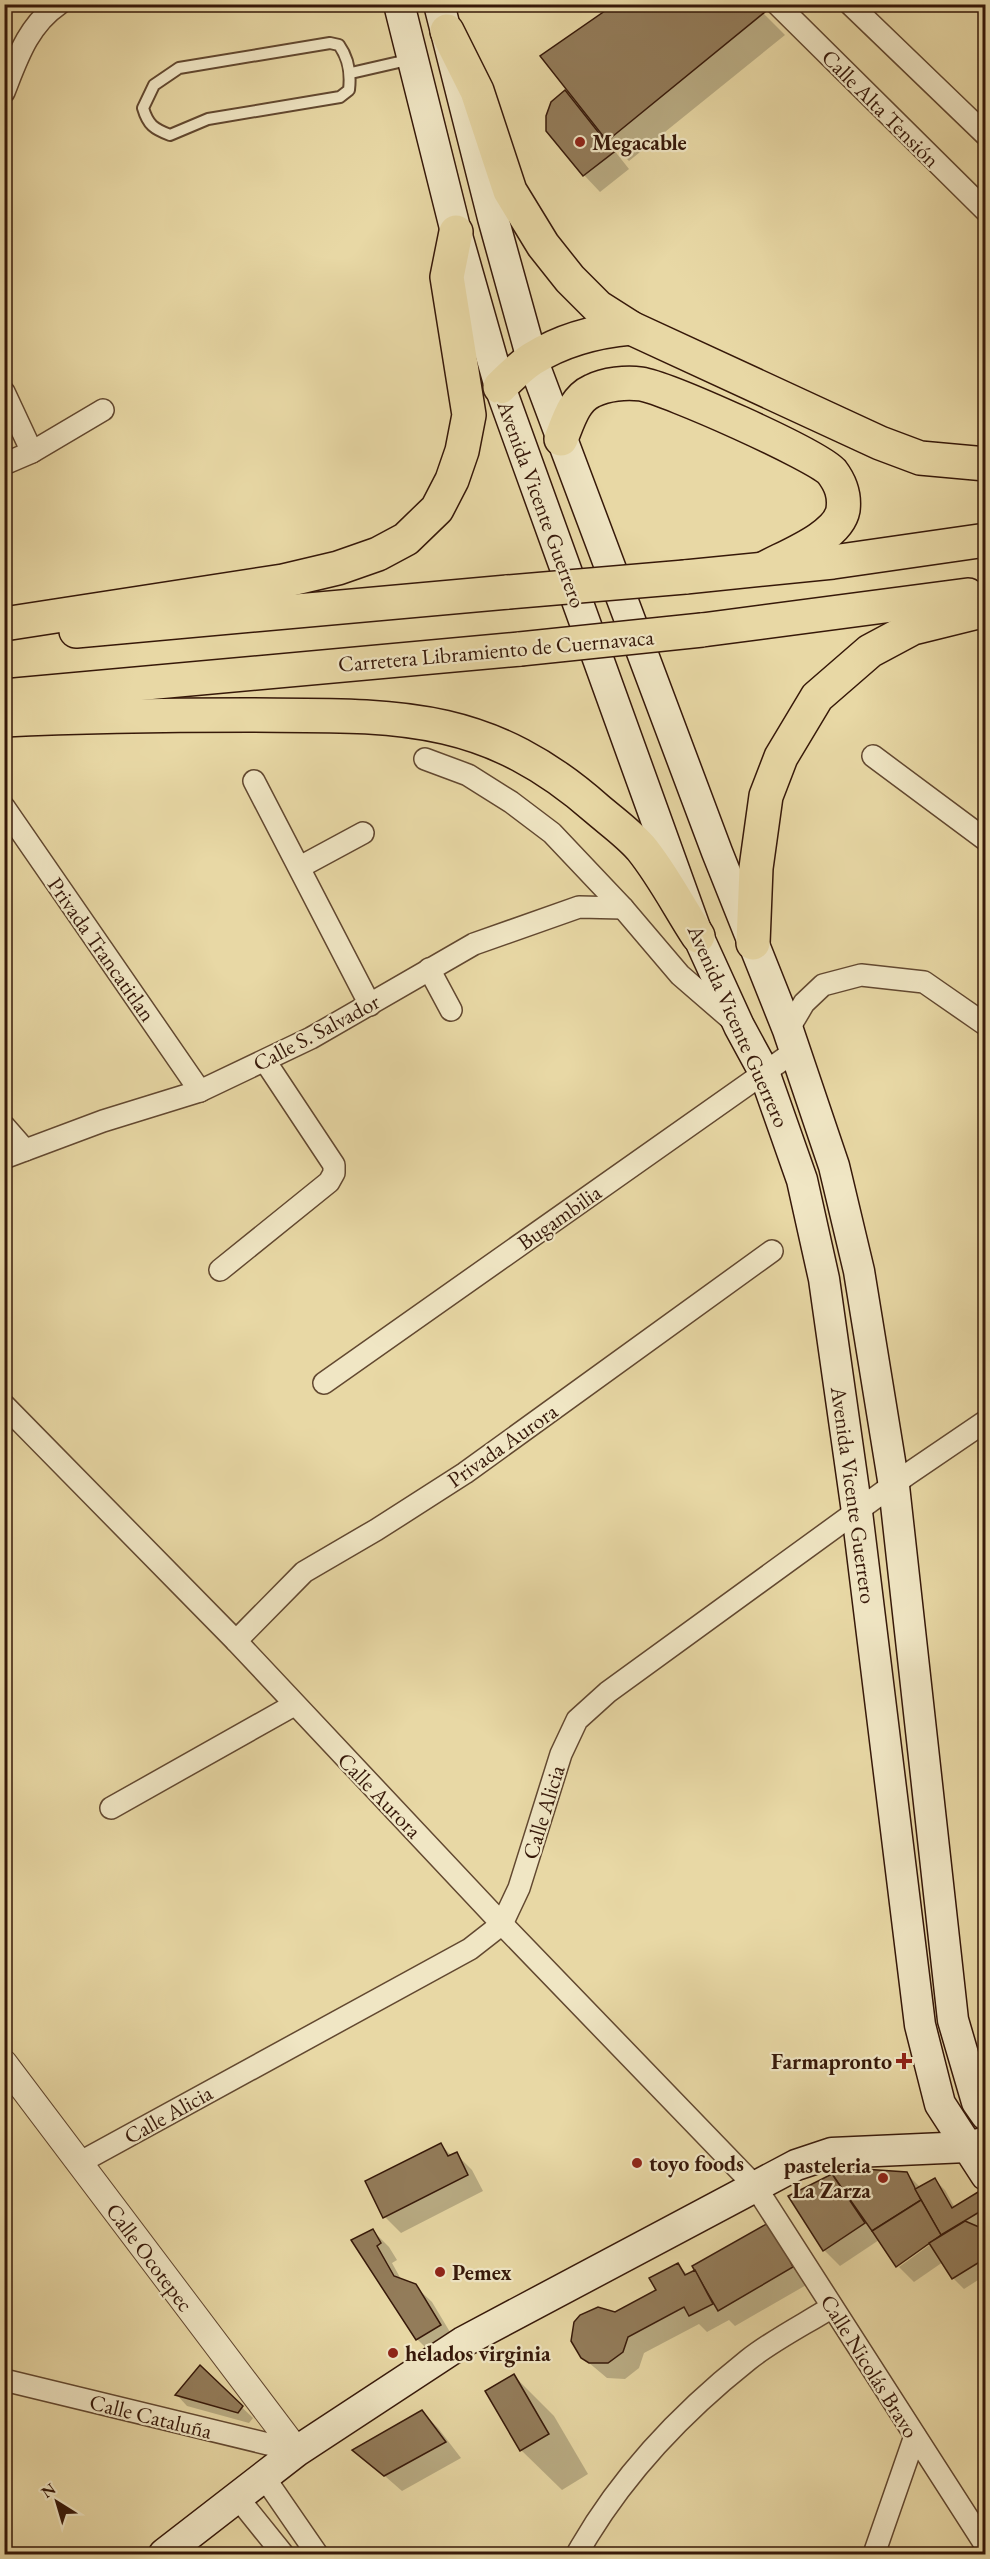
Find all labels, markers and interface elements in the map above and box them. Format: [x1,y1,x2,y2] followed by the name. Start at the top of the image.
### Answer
[815,43,946,174] street label: Calle Alta Tensión
[592,128,687,157] place label: Megacable
[573,135,587,149] marker: Megacable
[490,396,593,612] street label: Avenida Vicente Guerrero
[337,622,655,679] street label: Carretera Libramiento de Cuernavaca
[41,871,162,1027] street label: Privada Trancatitlan
[680,919,796,1132] street label: Avenida Vicente Guerrero
[248,987,385,1078] street label: Calle S. Salvador
[512,1178,607,1257] street label: Bugambilia
[824,1384,883,1605] street label: Avenida Vicente Guerrero
[441,1397,563,1494] street label: Privada Aurora
[331,1746,428,1845] street label: Calle Aurora
[515,1761,572,1863] street label: Calle Alicia
[771,2047,892,2076] place label: Farmapronto
[897,2054,911,2068] marker: Farmapronto
[119,2078,218,2151] street label: Calle Alicia
[649,2149,744,2178] place label: toyo foods
[784,2151,871,2205] place label: pasteleria La Zarza
[630,2156,644,2170] marker: toyo foods
[876,2171,890,2185] marker: pasteleria La Zarza
[99,2197,200,2317] street label: Calle Ocotepec
[452,2258,512,2287] place label: Pemex
[433,2265,447,2279] marker: Pemex
[814,2289,925,2444] street label: Calle Nicolás Bravo
[405,2339,551,2368] place label: helados virginia
[386,2346,400,2360] marker: helados virginia
[87,2387,215,2446] street label: Calle Cataluña
[27,2472,87,2532] north arrow
[37,2478,60,2503] text: N

